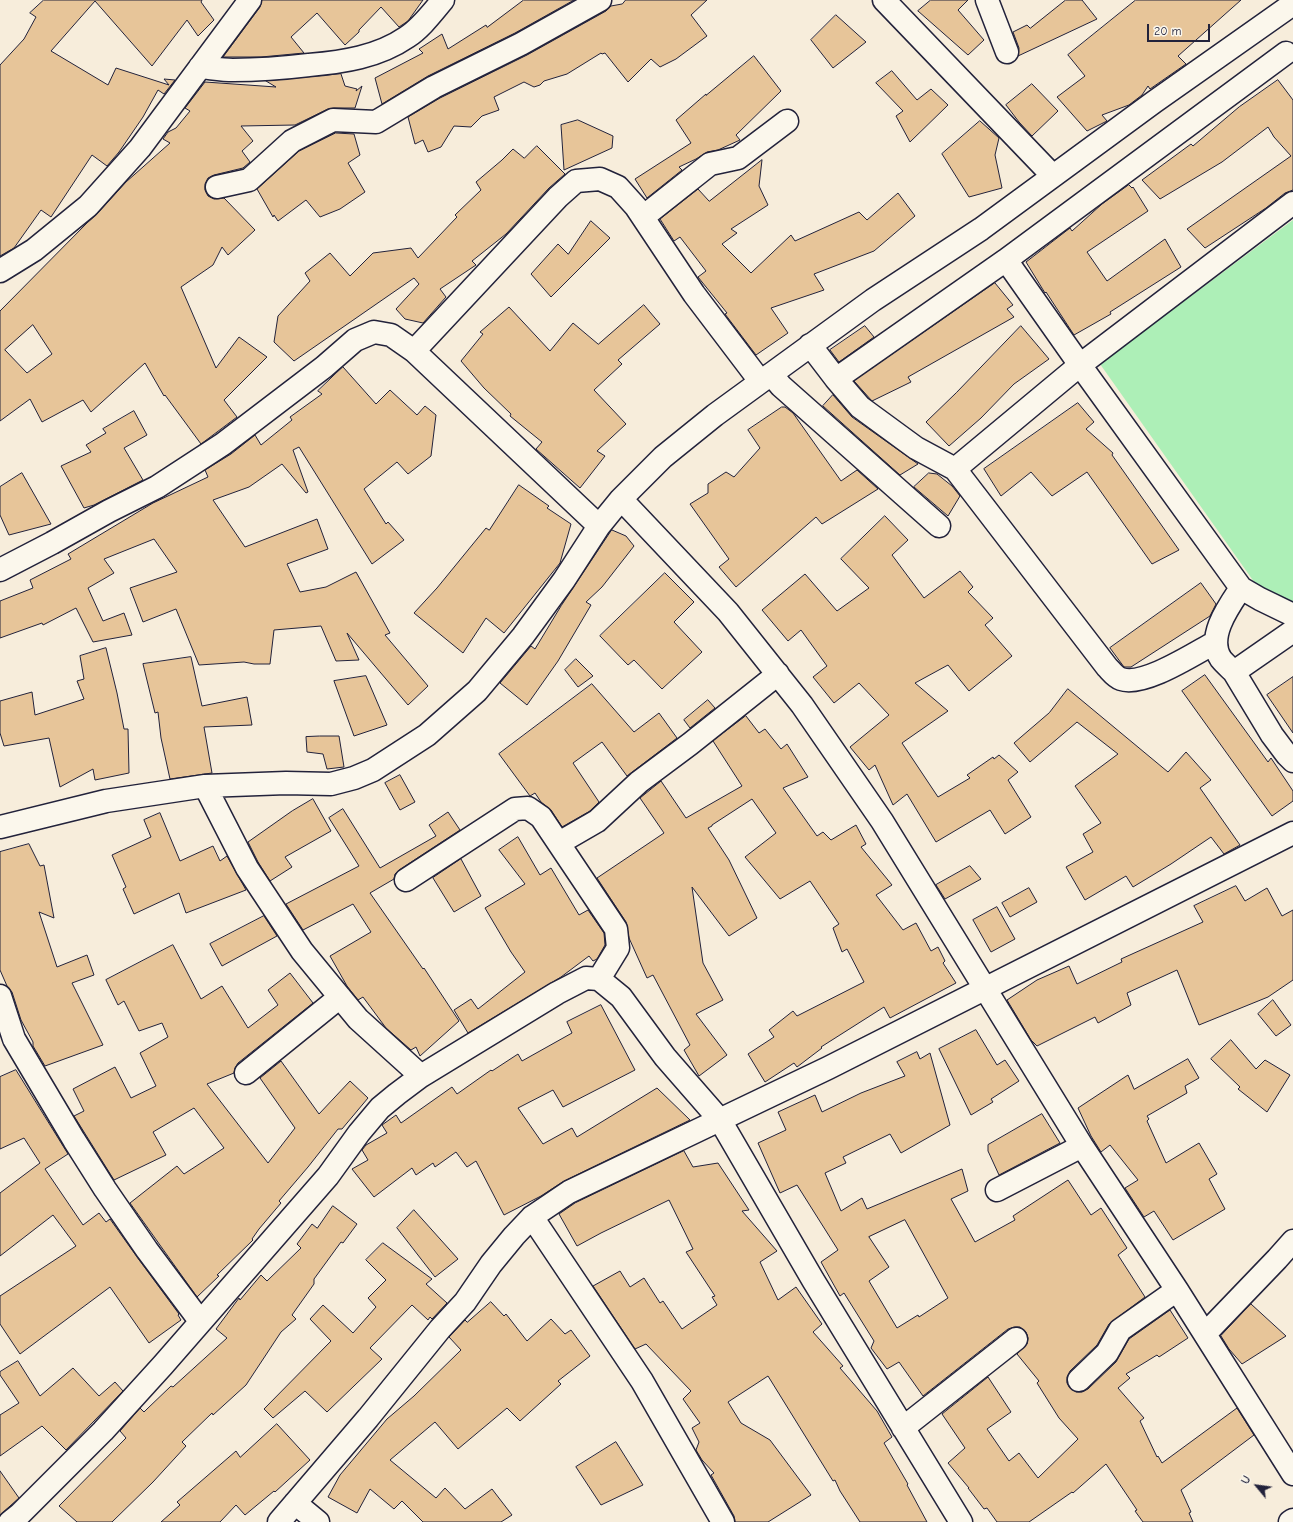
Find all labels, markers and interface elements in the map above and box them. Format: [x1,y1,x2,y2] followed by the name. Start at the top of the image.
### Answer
[1149,16,1212,42] scale bar
[1154,24,1182,38] text: 20 m
[1237,1466,1277,1506] north arrow
[1239,1474,1254,1486] text: U

